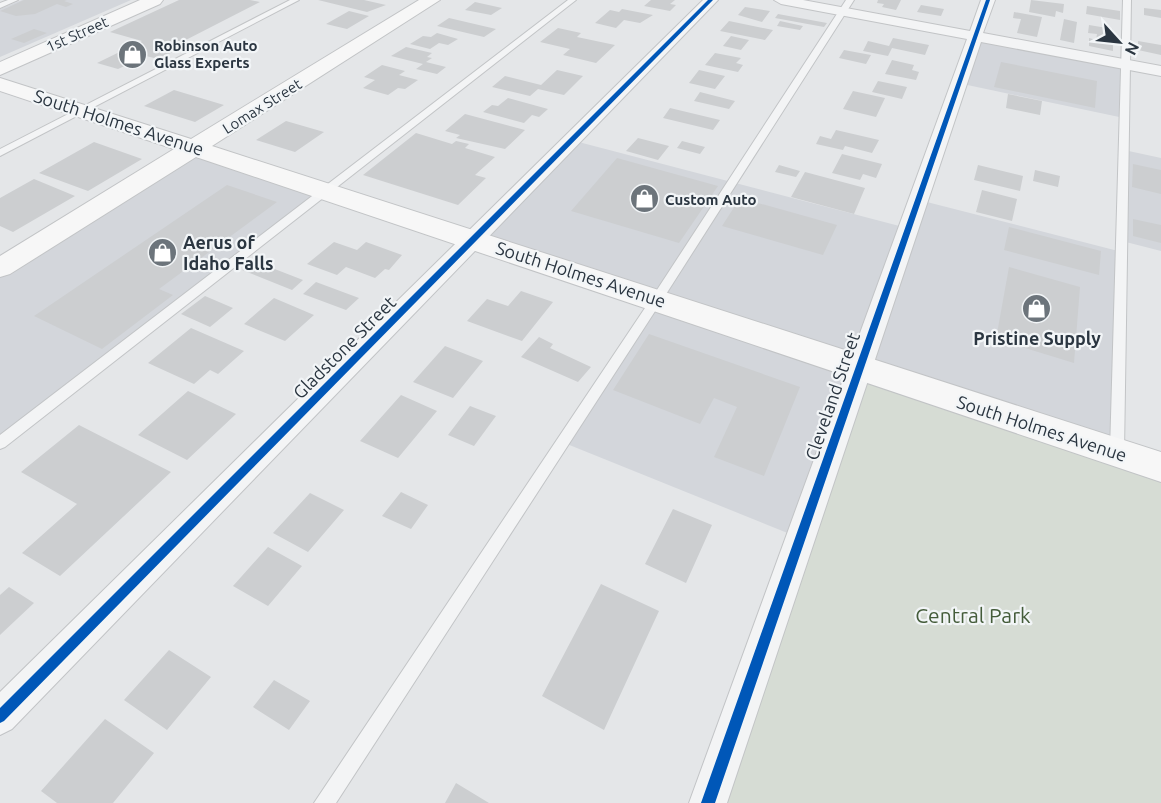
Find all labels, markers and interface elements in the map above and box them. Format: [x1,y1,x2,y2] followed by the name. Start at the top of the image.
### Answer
[1089,12,1149,72] north arrow
[43,13,111,55] street label: 1st Street
[154,37,258,71] place label: Robinson Auto Glass Experts
[117,38,149,70] shop icon: Robinson Auto Glass Experts
[1122,39,1143,58] text: N
[219,75,305,137] street label: Lomax Street
[31,85,207,159] street label: South Holmes Avenue
[628,183,660,215] shop icon: Custom Auto
[665,191,757,208] place label: Custom Auto
[183,232,273,273] place label: Aerus of Idaho Falls
[146,236,178,268] shop icon: Aerus of Idaho Falls
[493,237,669,311] street label: South Holmes Avenue
[289,292,399,402] street label: Gladstone Street
[1021,293,1053,325] shop icon: Pristine Supply
[973,328,1101,348] place label: Pristine Supply
[801,330,863,462] street label: Cleveland Street
[954,391,1130,465] street label: South Holmes Avenue
[915,603,1031,627] park label: Central Park

